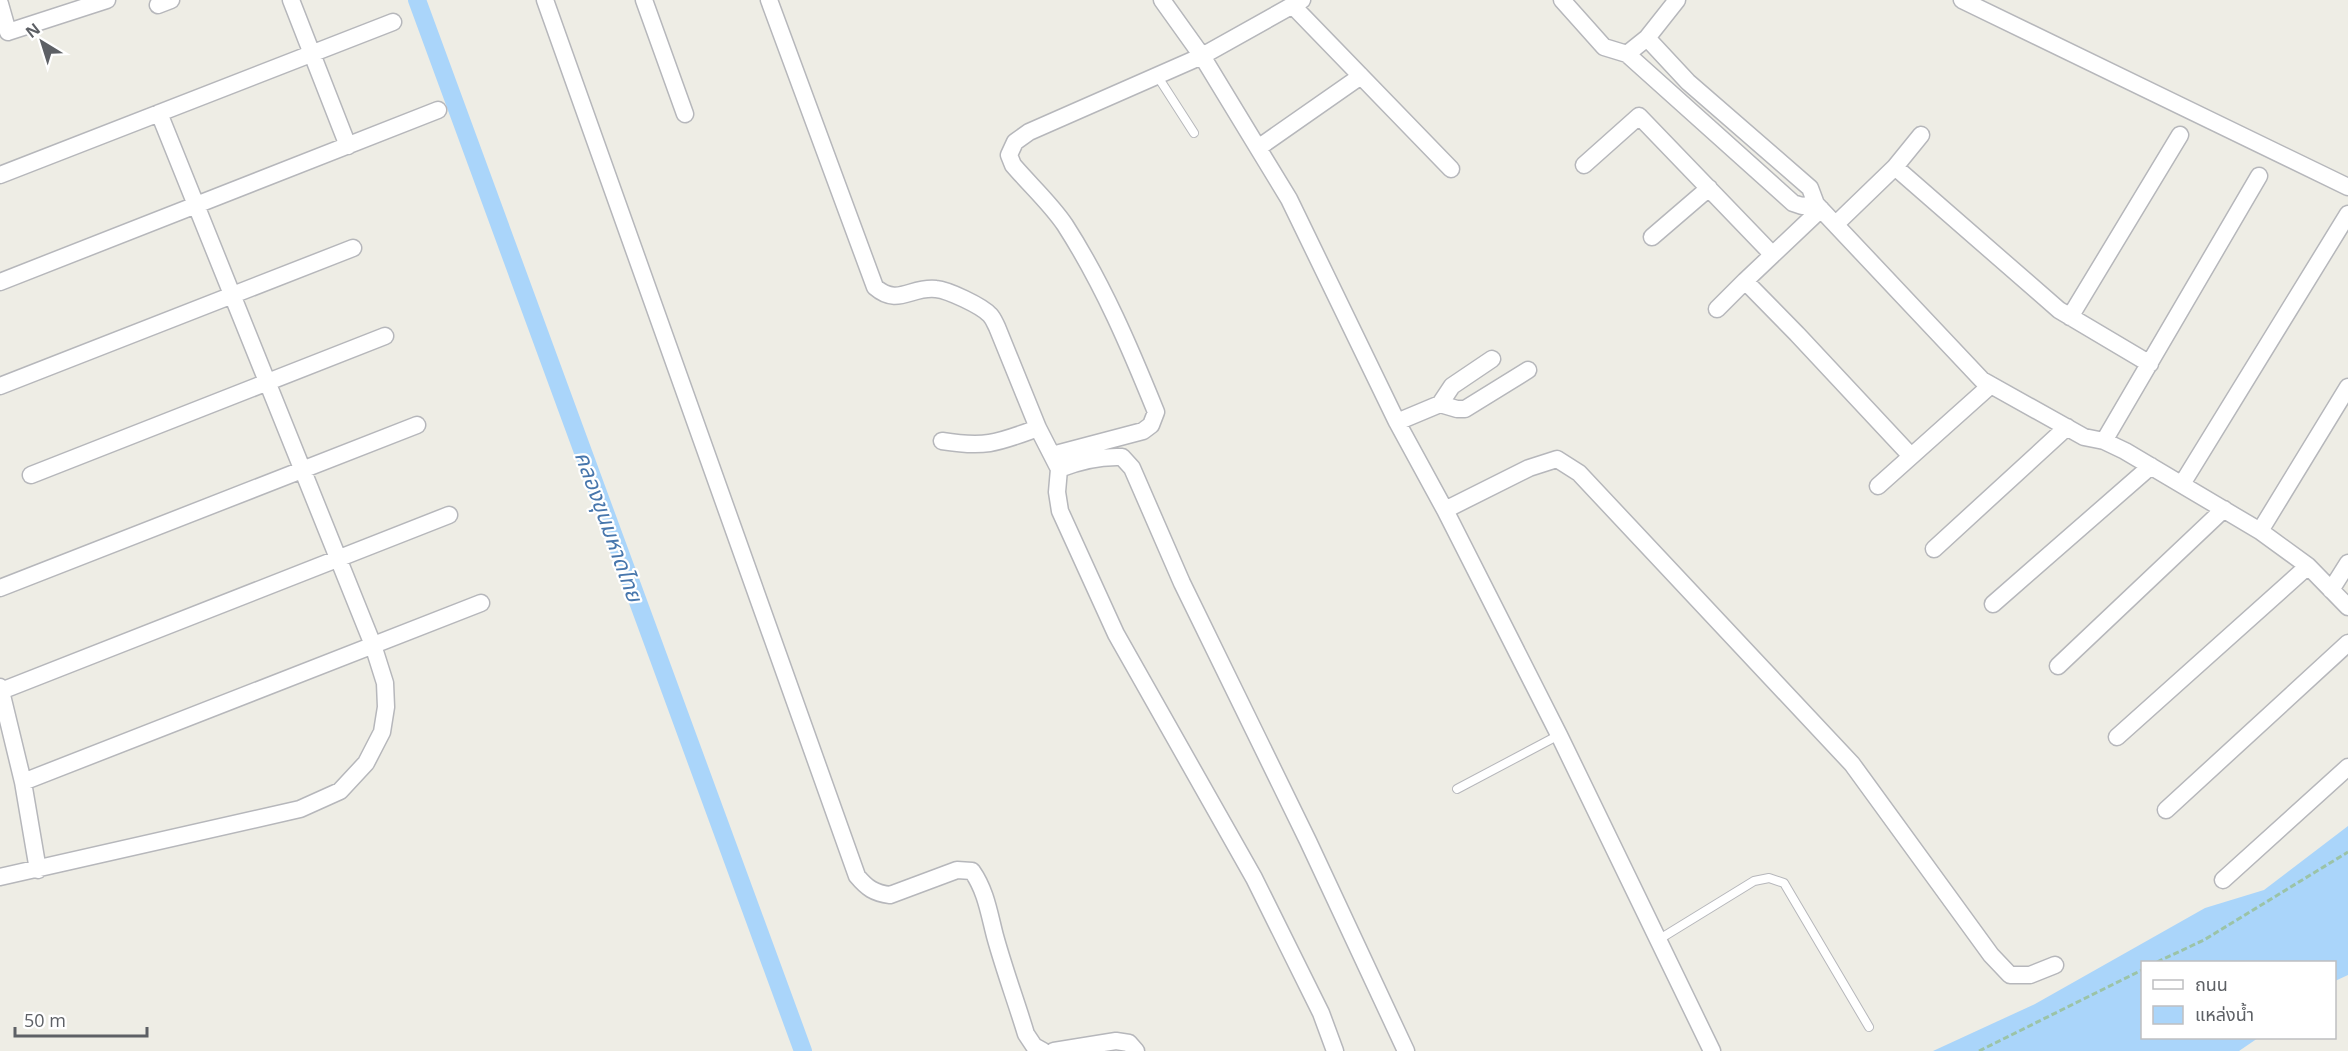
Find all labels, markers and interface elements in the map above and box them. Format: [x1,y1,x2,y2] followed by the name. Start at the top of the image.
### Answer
[12,12,72,72] north arrow
[21,18,45,43] text: N
[569,447,652,607] water label: คลองขุนมหาดไทย
[2141,961,2336,1039] legend
[2195,972,2228,996] text: ถนน
[15,1000,147,1038] scale bar
[2195,1002,2254,1026] text: แหล่งน้ำ
[24,1008,66,1032] text: 50 m

